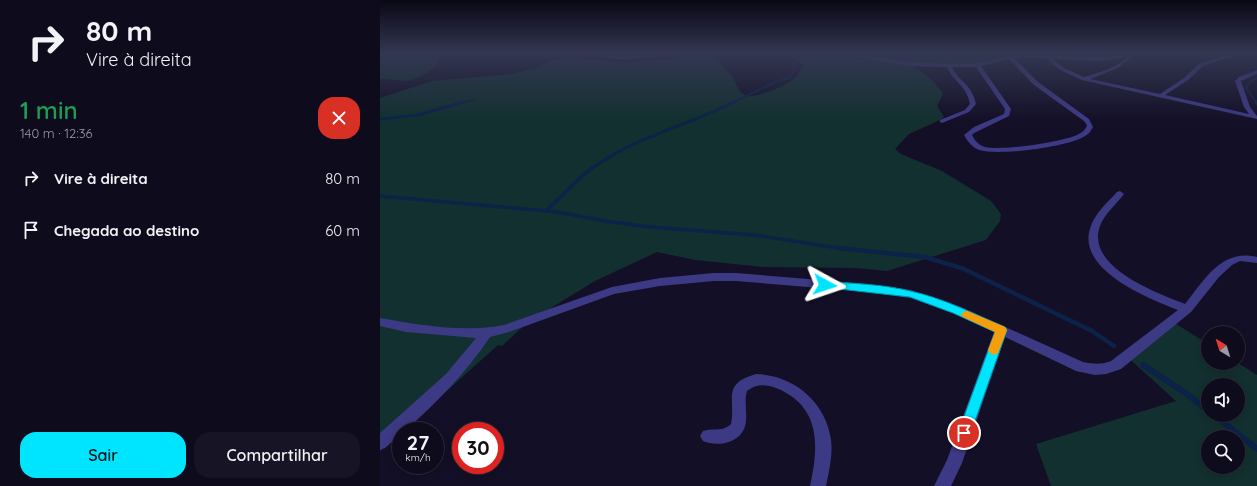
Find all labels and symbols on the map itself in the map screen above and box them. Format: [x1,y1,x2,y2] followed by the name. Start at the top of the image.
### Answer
[804,264,846,306] position arrow
[1201,326,1245,370] north arrow
[947,416,981,450] pin
[452,422,504,474] speed limit sign: 30

